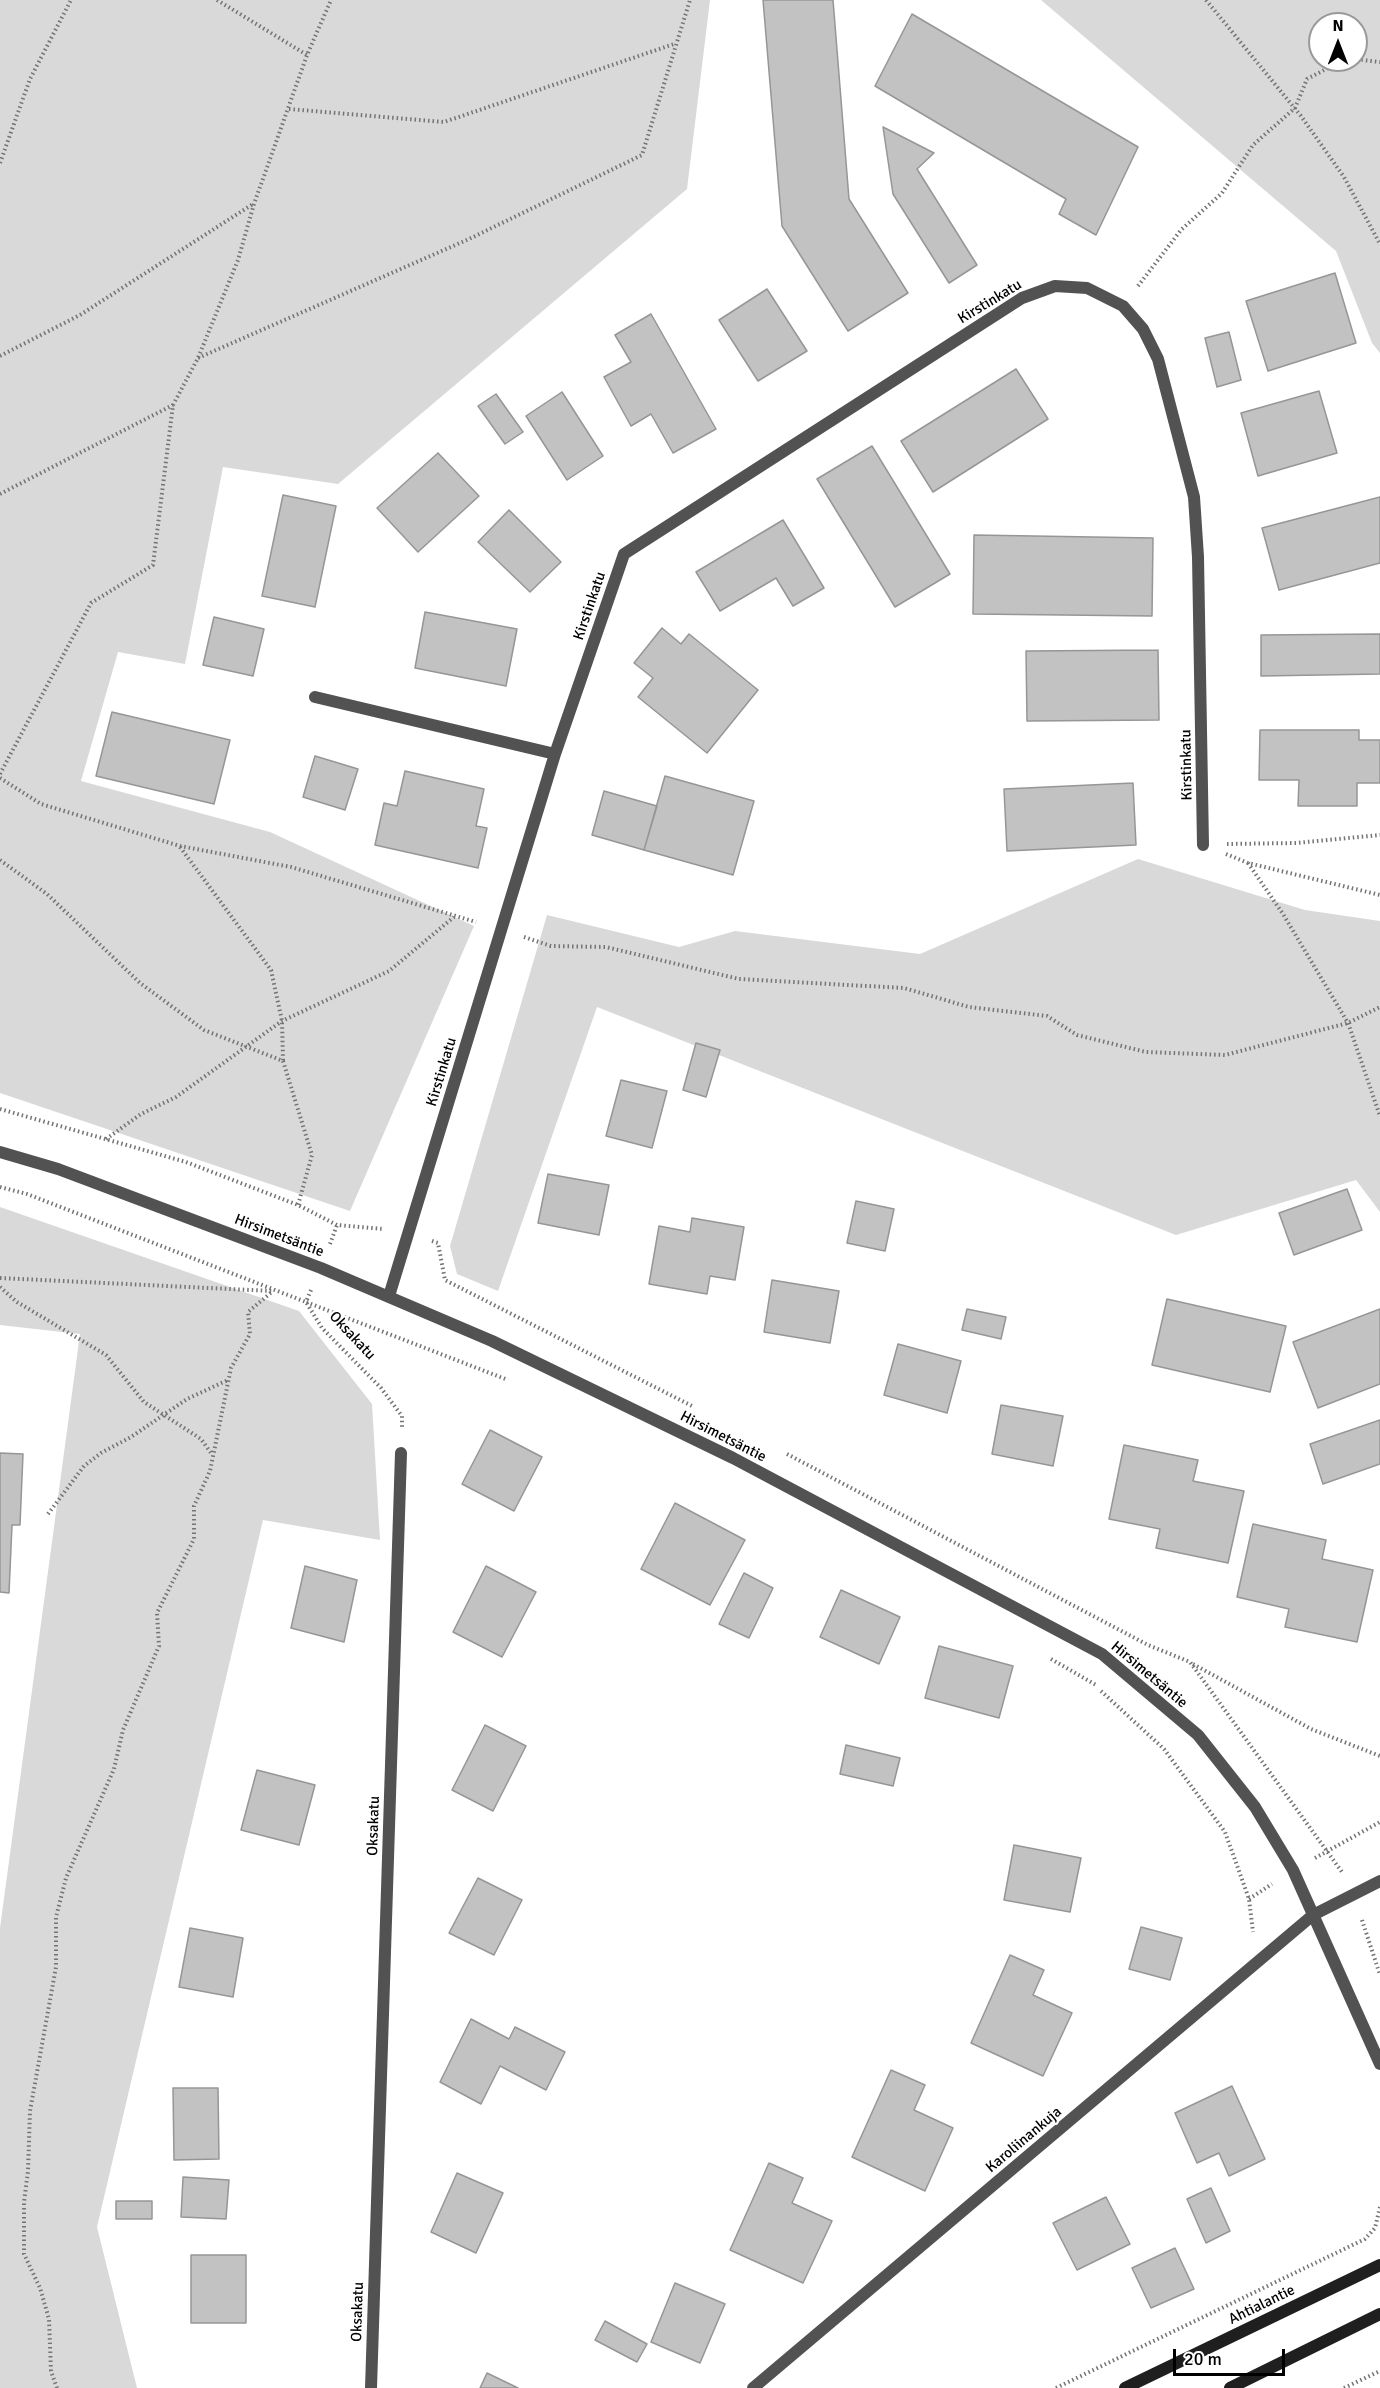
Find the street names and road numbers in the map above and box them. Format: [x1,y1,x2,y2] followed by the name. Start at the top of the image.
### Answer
[955,276,1025,328] street label: Kirstinkatu
[570,569,610,643] street label: Kirstinkatu
[1177,729,1197,801] street label: Kirstinkatu
[423,1035,461,1109] street label: Kirstinkatu
[232,1211,326,1261] street label: Hirsimetsäntie
[325,1308,379,1364] street label: Oksakatu
[677,1408,769,1466] street label: Hirsimetsäntie
[1107,1638,1191,1712] street label: Hirsimetsäntie
[364,1796,384,1856] street label: Oksakatu
[983,2103,1065,2177] street label: Karoliinankuja
[1226,2281,1298,2329] street label: Ahtialantie
[348,2282,368,2342] street label: Oksakatu

